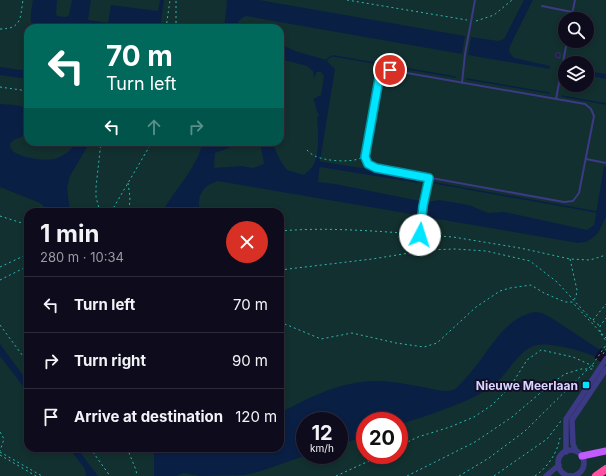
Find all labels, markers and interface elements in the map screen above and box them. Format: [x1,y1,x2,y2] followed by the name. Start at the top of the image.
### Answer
[558,12,594,92] map controls
[558,12,594,48] button: search
[106,39,173,73] text: 70 m
[40,40,92,92] icon: left
[373,53,407,87] pin
[558,56,594,92] button: layers
[379,59,401,81] icon: arrive
[106,73,176,94] text: Turn left
[101,116,123,138] icon: left
[143,116,165,138] icon: ahead
[185,116,207,138] icon: right
[399,214,441,256] position arrow
[40,219,99,248] text: 1 min
[226,221,268,263] button: close
[40,249,124,265] text: 280 m · 10:34
[40,294,62,316] icon: left
[74,295,135,314] text: Turn left
[233,295,268,314] text: 70 m
[40,350,62,372] icon: right
[74,351,146,370] text: Turn right
[232,351,268,370] text: 90 m
[476,378,578,393] place label: Nieuwe Meerlaan
[581,380,591,390] marker: Nieuwe Meerlaan
[40,406,62,428] icon: arrive
[74,407,223,426] text: Arrive at destination
[235,407,277,426] text: 120 m
[356,412,408,464] speed limit sign: 20
[311,421,333,445] text: 12
[310,442,334,454] text: km/h

